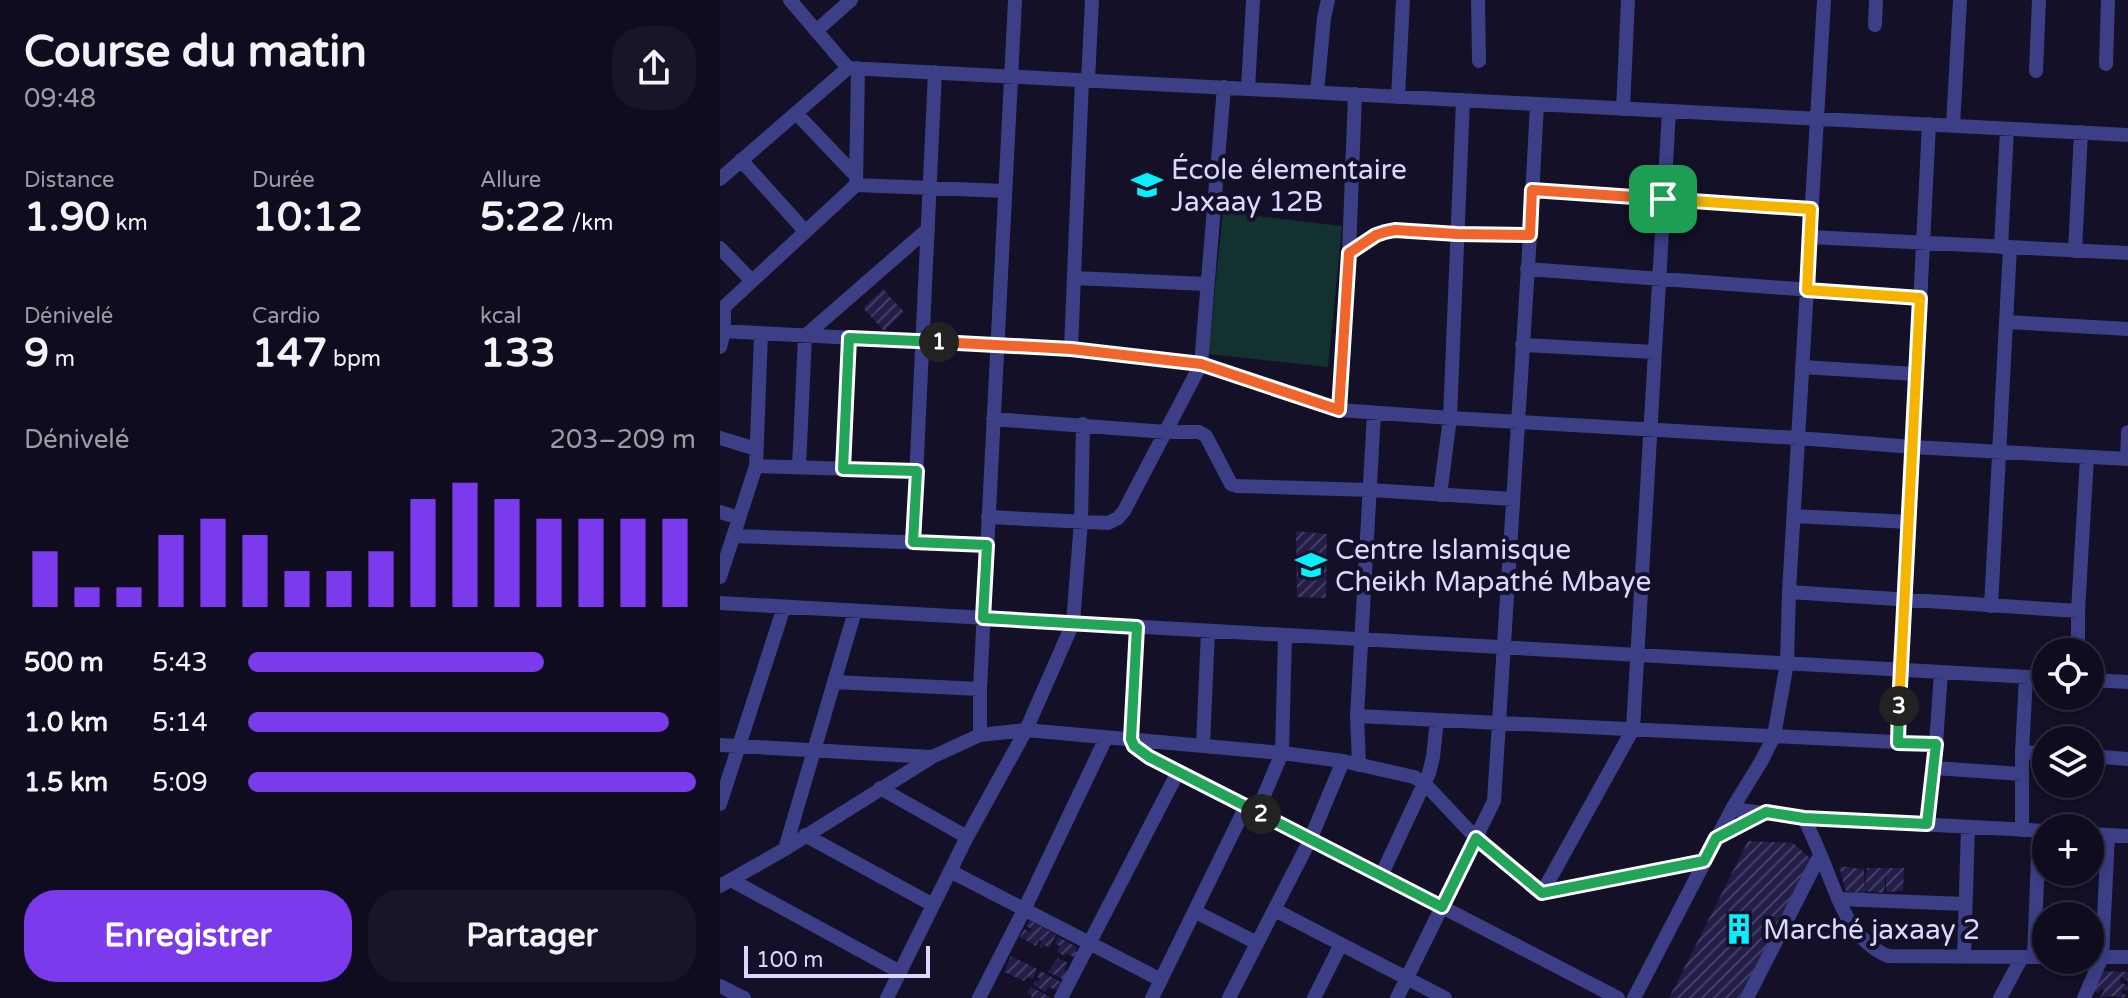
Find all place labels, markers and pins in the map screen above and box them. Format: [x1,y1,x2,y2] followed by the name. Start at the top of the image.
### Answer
[1171,153,1407,219] place label: École élementaire Jaxaay 12B
[1629,165,1697,233] pin
[1130,168,1164,202] school or university icon: École élementaire Jaxaay 12B
[919,322,959,362] pin: 1
[1335,533,1651,599] place label: Centre Islamisque Cheikh Mapathé Mbaye
[1294,548,1328,582] school or university icon: Centre Islamisque Cheikh Mapathé Mbaye
[1879,686,1919,726] pin: 3
[1241,794,1281,834] pin: 2
[1722,912,1756,946] building icon: Marché jaxaay 2
[1763,913,1980,947] place label: Marché jaxaay 2

